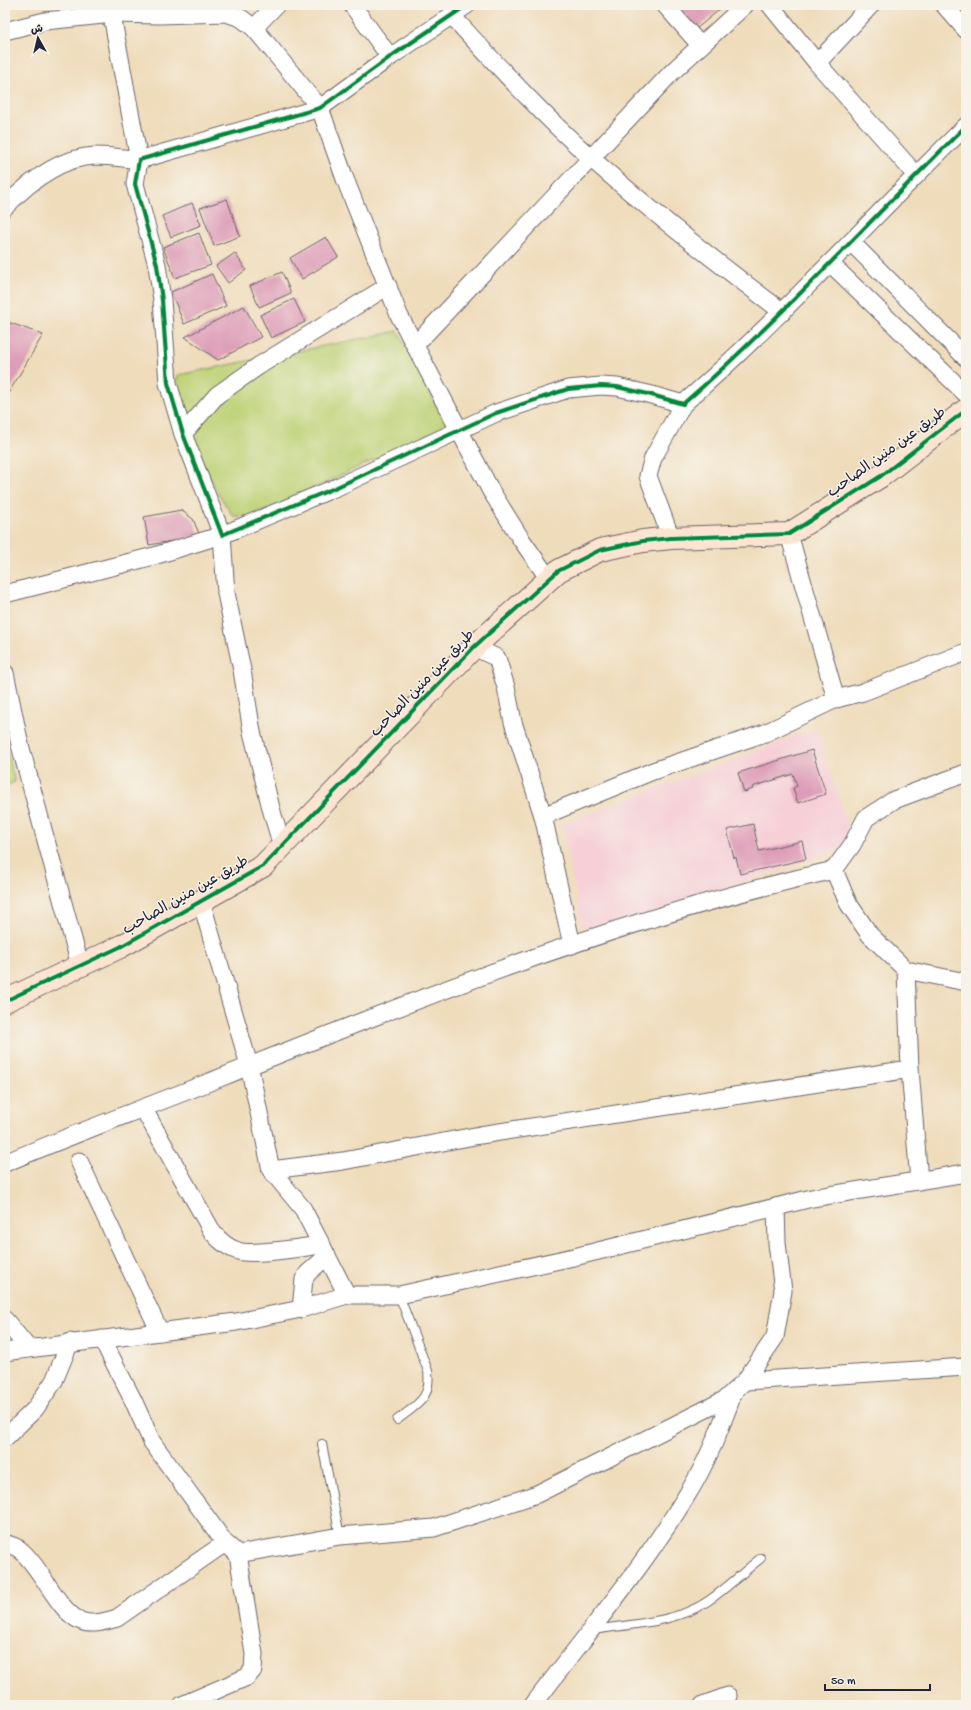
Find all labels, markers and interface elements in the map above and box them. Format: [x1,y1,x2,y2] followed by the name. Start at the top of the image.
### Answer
[18,18,58,58] north arrow
[30,23,44,37] text: ش
[824,404,950,502] street label: طريق عين منين الصاحب
[367,627,479,741] street label: طريق عين منين الصاحب
[120,853,252,939] street label: طريق عين منين الصاحب
[825,1666,930,1692] scale bar
[831,1675,856,1689] text: 50 m

